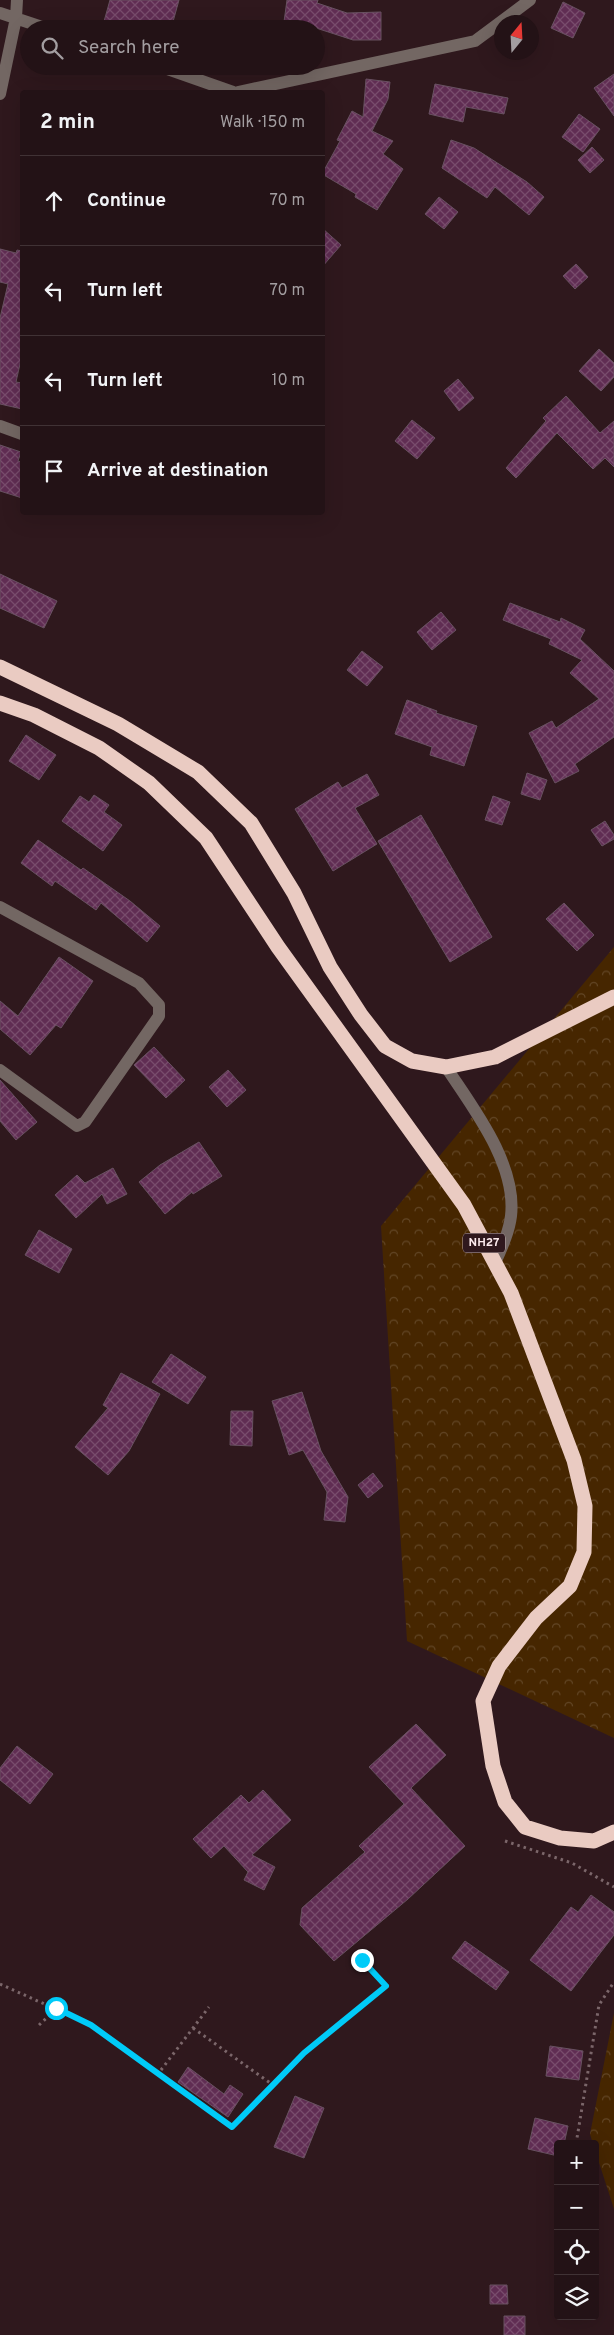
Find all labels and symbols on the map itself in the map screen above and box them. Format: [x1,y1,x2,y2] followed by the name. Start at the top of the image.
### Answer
[494,15,539,60] north arrow
[463,1234,505,1252] road number: NH27
[351,1949,374,1972] route end
[45,1997,68,2020] route start

